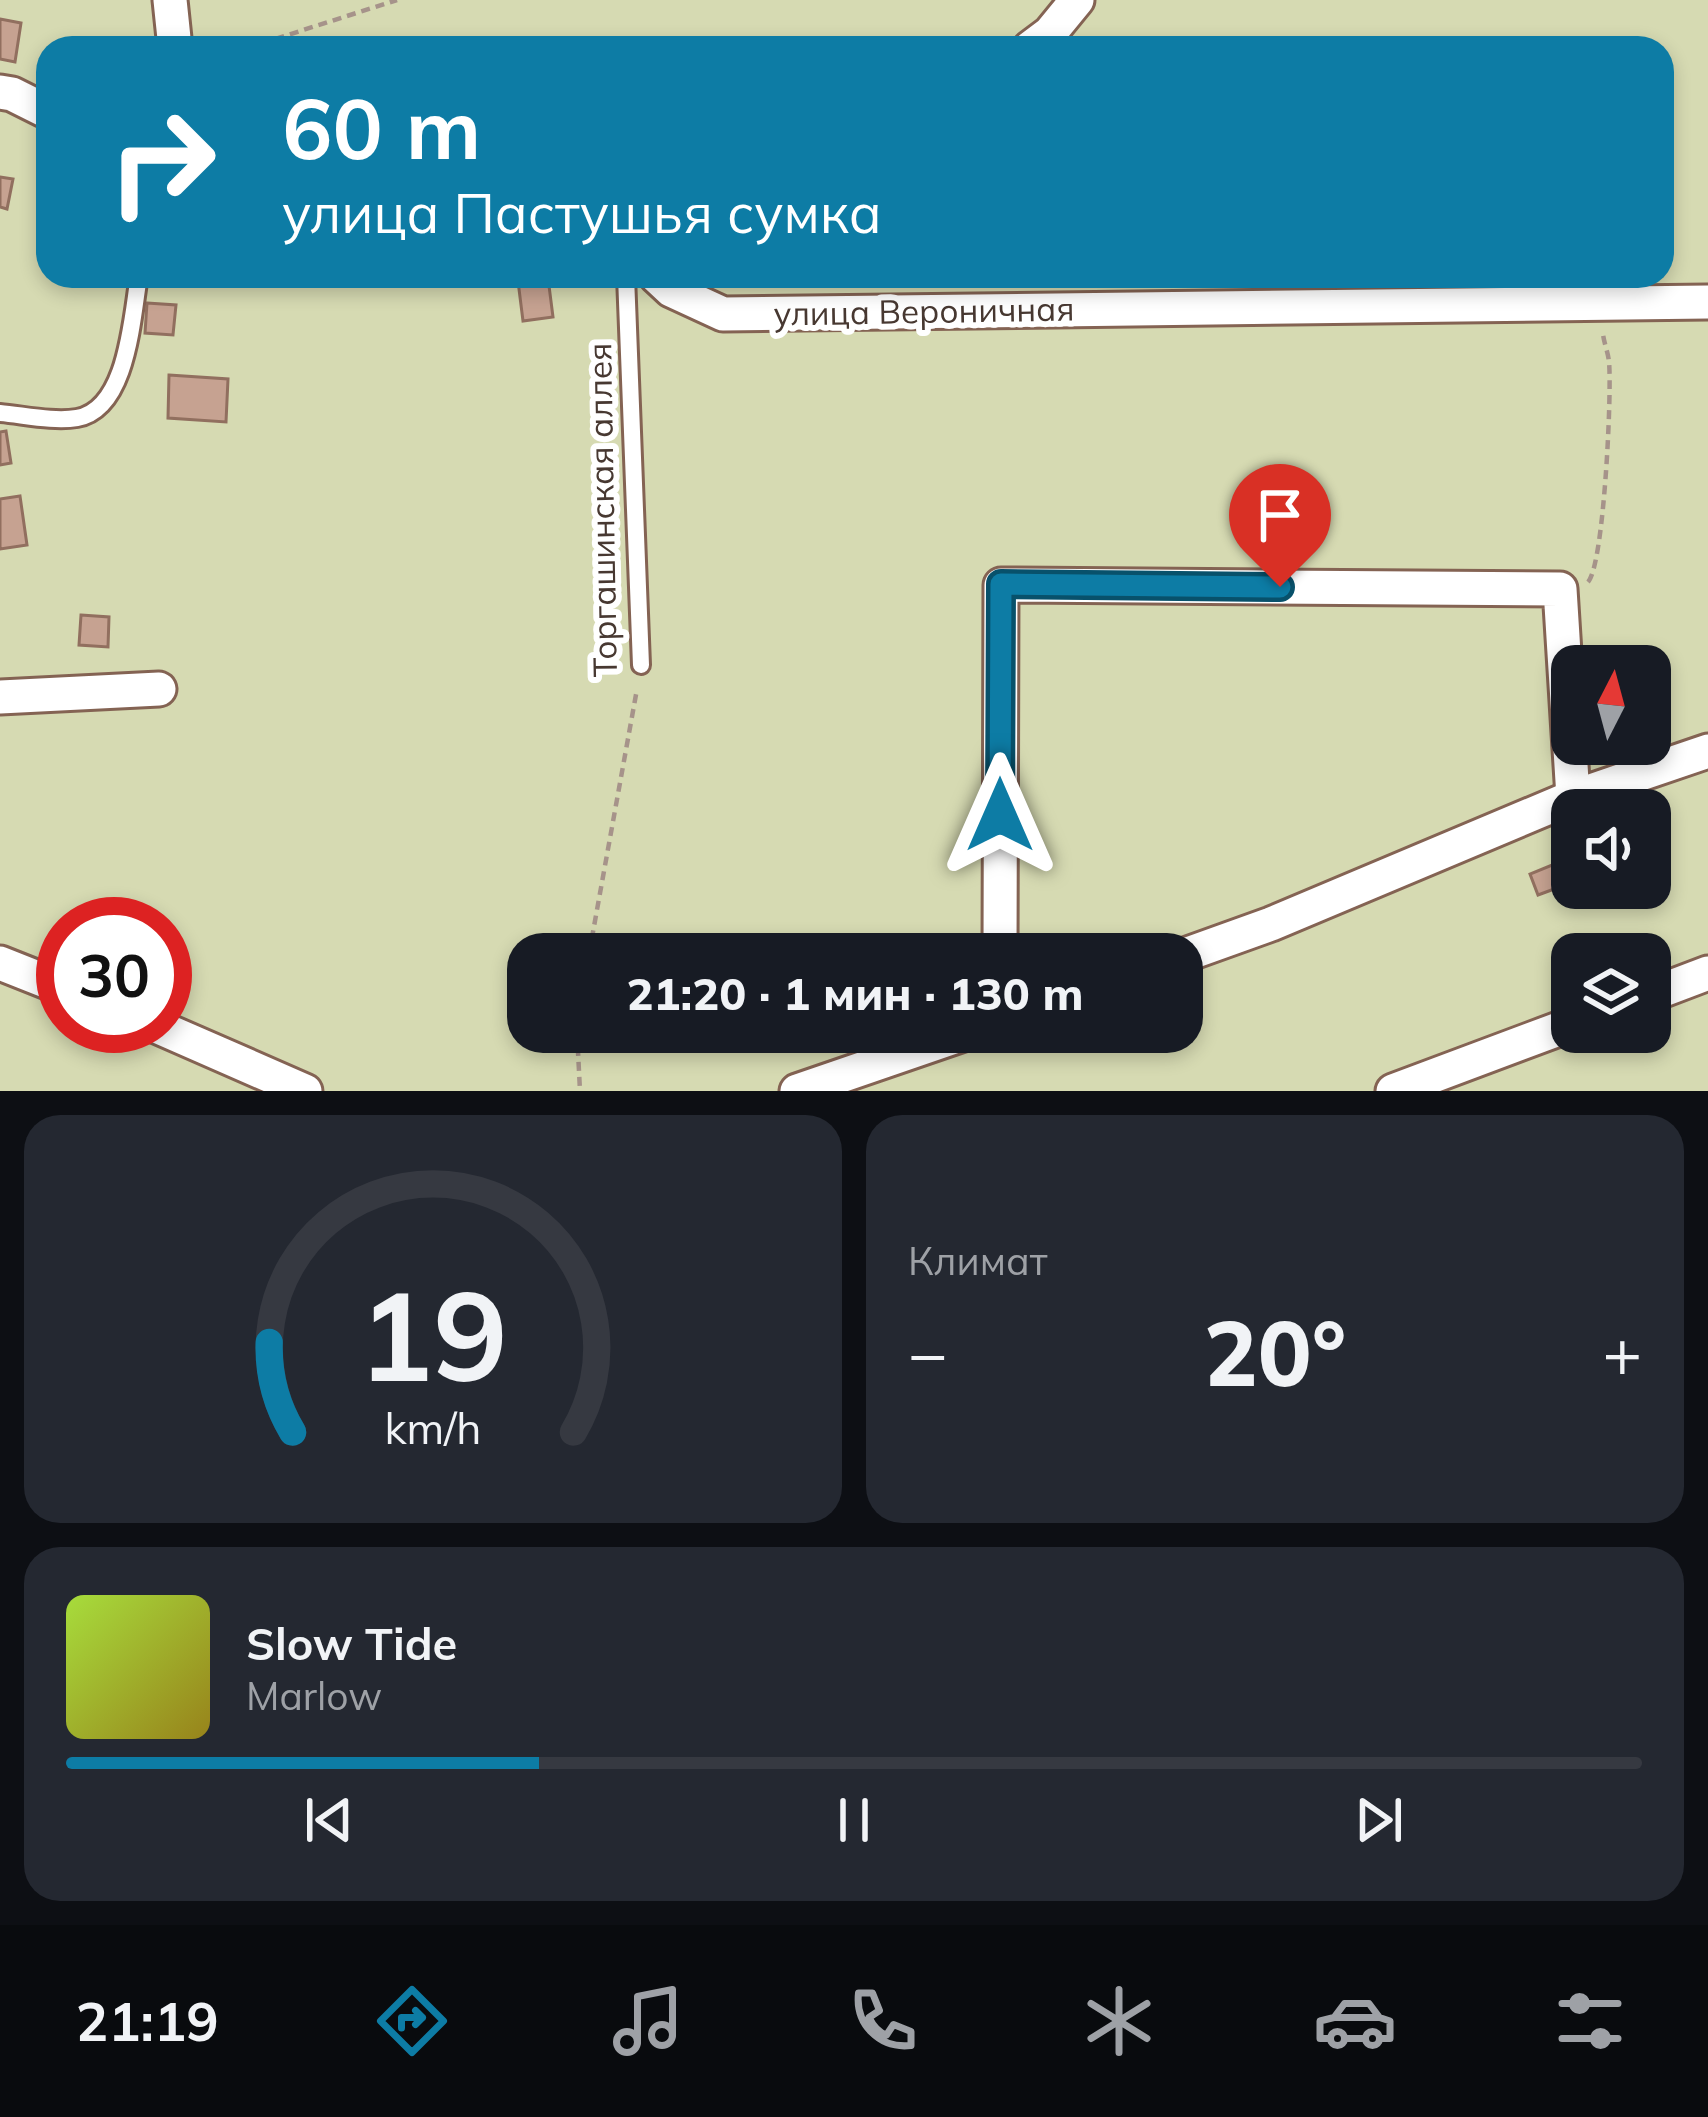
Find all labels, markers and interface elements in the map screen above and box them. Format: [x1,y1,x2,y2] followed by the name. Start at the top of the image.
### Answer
[282,75,481,180] text: 60 m
[84,84,240,240] icon: right
[282,179,882,247] text: улица Пастушья сумка
[773,287,1075,334] street label: улица Вероничная
[578,342,625,678] street label: Торгашинская аллея
[1229,464,1331,587] pin
[1247,482,1313,548] icon: arrive
[1551,645,1671,765] north arrow
[1551,645,1671,1053] map controls
[937,752,1063,878] position arrow
[1551,789,1671,909] button: sound
[36,897,192,1053] speed limit sign: 30
[1551,933,1671,1053] button: layers
[626,965,1084,1021] text: 21:20 · 1 мин · 130 m
[908,1236,1048,1285] text: Климат
[358,1256,508,1412] text: 19
[1204,1296,1346,1409] text: 20°
[908,1311,948,1394] text: −
[1602,1311,1642,1394] text: +
[384,1401,482,1455] text: km/h
[246,1615,457,1671] text: Slow Tide
[246,1671,382,1720] text: Marlow
[296,1787,362,1853] icon: previous
[821,1787,887,1853] icon: pause
[1346,1787,1412,1853] icon: next
[370,1979,454,2063] icon: directions
[606,1979,690,2063] icon: music
[841,1979,925,2063] icon: phone
[1077,1979,1161,2063] icon: climate
[1313,1979,1397,2063] icon: car
[1548,1979,1632,2063] icon: filters
[76,1987,219,2055] text: 21:19

